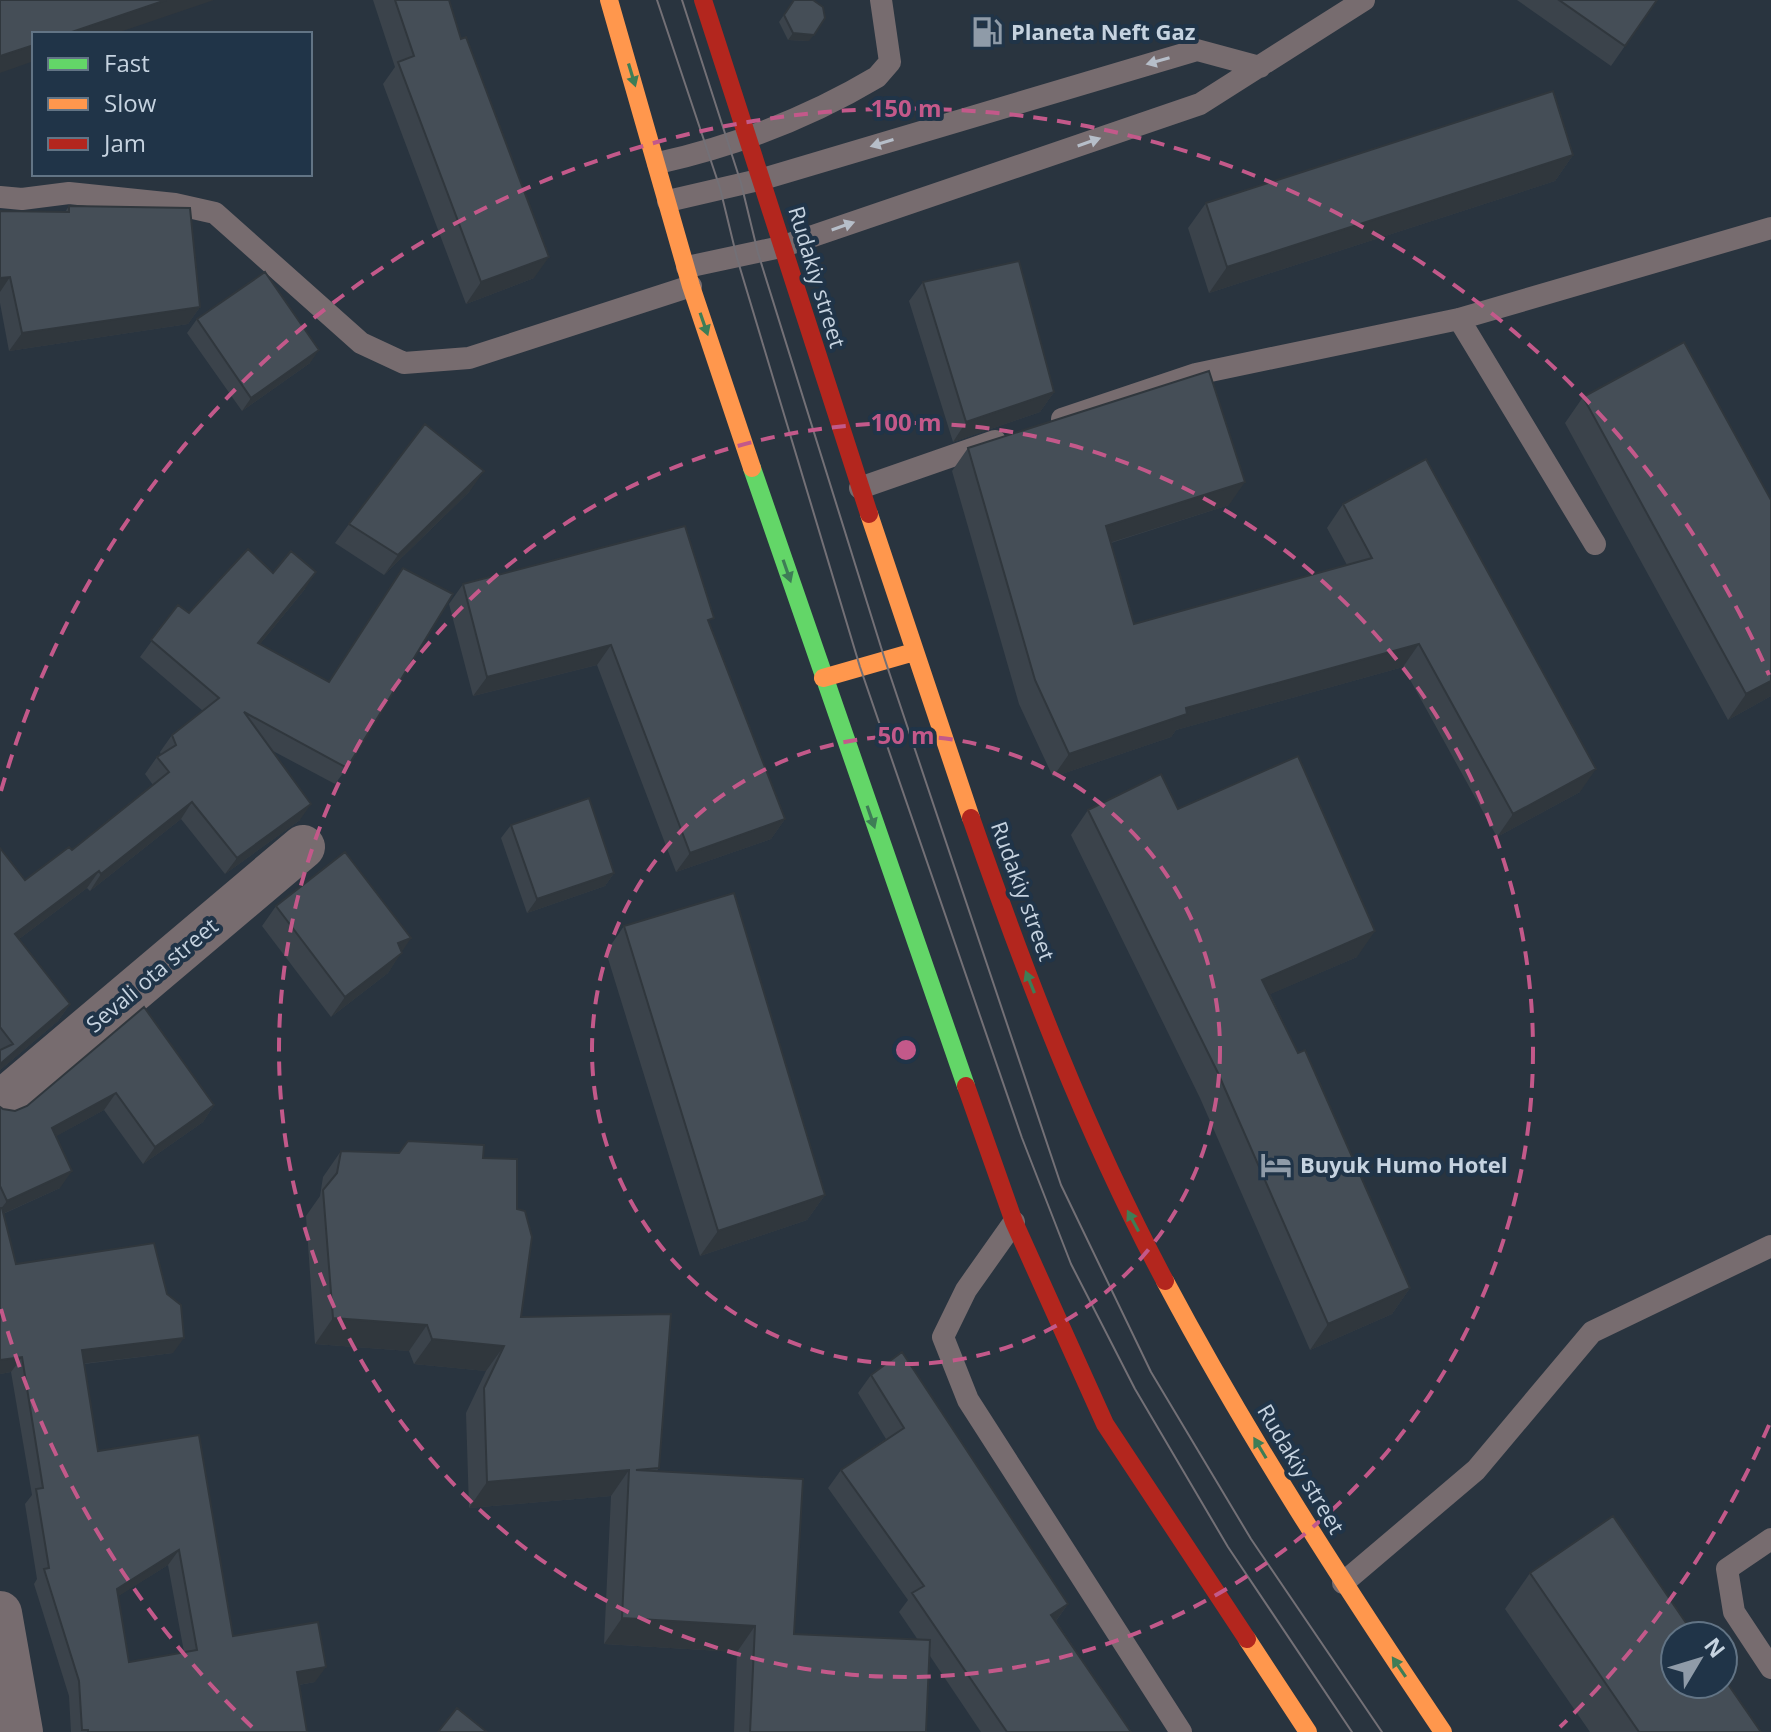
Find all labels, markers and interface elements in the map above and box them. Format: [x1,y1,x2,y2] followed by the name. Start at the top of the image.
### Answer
[970,15,1004,49] fuel station icon: Planeta Neft Gaz
[1011,16,1196,46] place label: Planeta Neft Gaz
[32,32,312,176] legend
[104,46,150,79] text: Fast
[1146,55,1170,68] one-way arrow
[626,63,639,87] one-way arrow
[104,86,157,119] text: Slow
[871,91,941,124] text: 150 m
[102,126,146,159] text: Jam
[1078,136,1102,148] one-way arrow
[870,137,894,150] one-way arrow
[782,202,854,351] street label: Rudakiy street
[831,220,855,232] one-way arrow
[698,313,710,337] one-way arrow
[871,405,941,438] text: 100 m
[781,559,793,583] one-way arrow
[877,718,935,751] text: 50 m
[866,805,878,829] one-way arrow
[985,817,1063,965] street label: Rudakiy street
[79,910,224,1038] street label: Sevali ota street
[1024,970,1037,994] one-way arrow
[892,1036,920,1064] centre of rings
[1259,1148,1293,1182] hotel icon: Buyuk Humo Hotel
[1300,1149,1508,1179] place label: Buyuk Humo Hotel
[1126,1210,1140,1232] one-way arrow
[1251,1398,1353,1539] street label: Rudakiy street
[1253,1437,1267,1459] one-way arrow
[1659,1620,1739,1700] north arrow
[1698,1631,1733,1663] text: N
[1392,1657,1407,1678] one-way arrow

